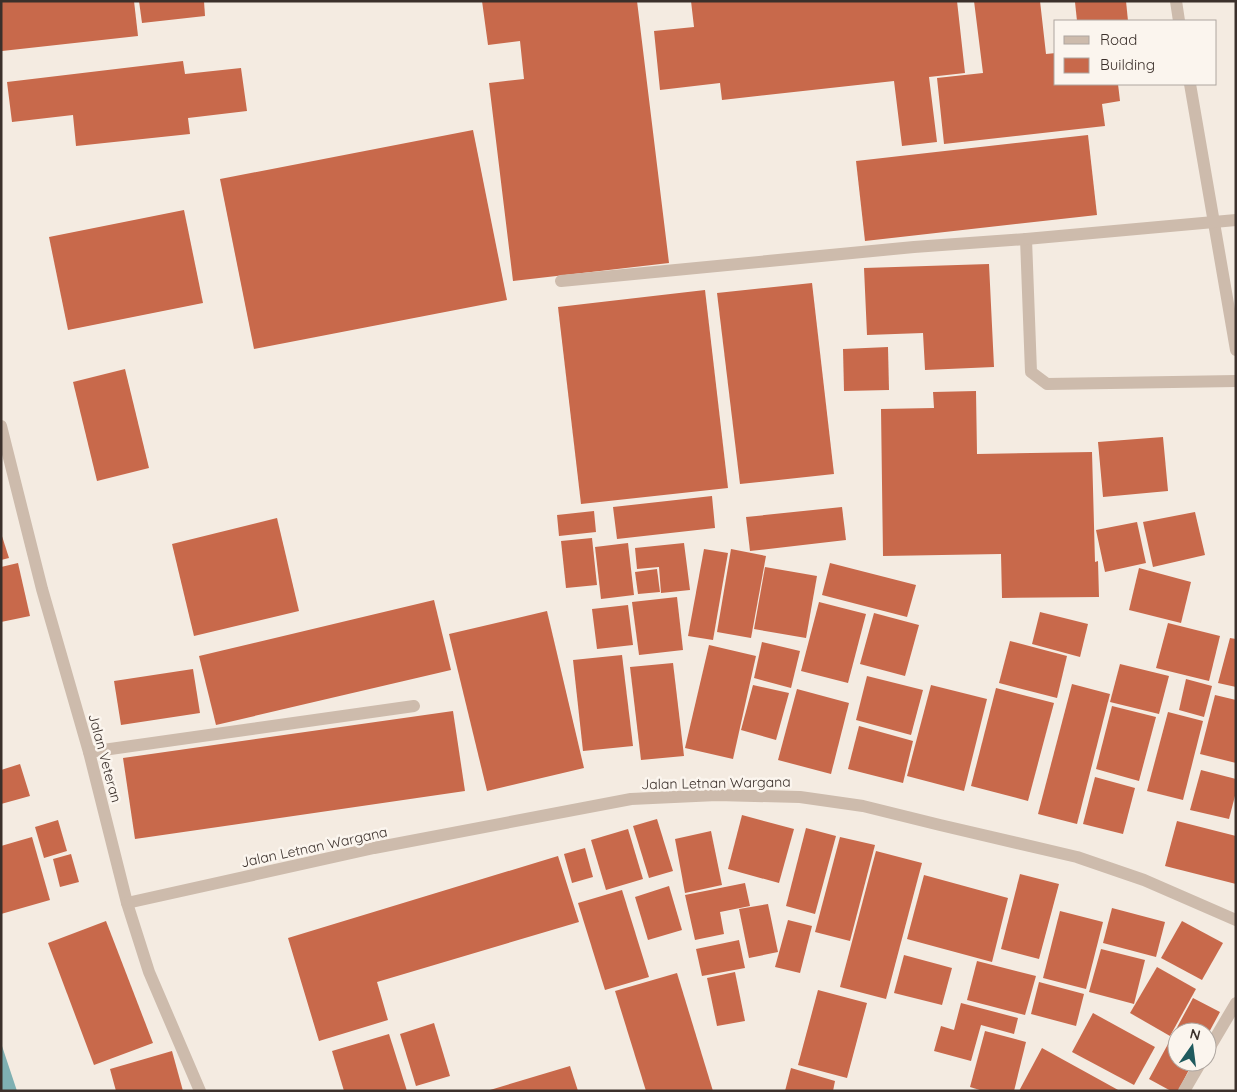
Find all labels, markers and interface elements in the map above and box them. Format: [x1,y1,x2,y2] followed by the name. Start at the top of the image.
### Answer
[1054,20,1217,85] legend
[1100,30,1137,49] text: Road
[1100,55,1155,74] text: Building
[84,712,126,804] street label: Jalan Veteran
[641,773,791,793] street label: Jalan Letnan Wargana
[239,823,389,871] street label: Jalan Letnan Wargana
[1167,1022,1217,1072] north arrow
[1188,1024,1202,1044] text: N

